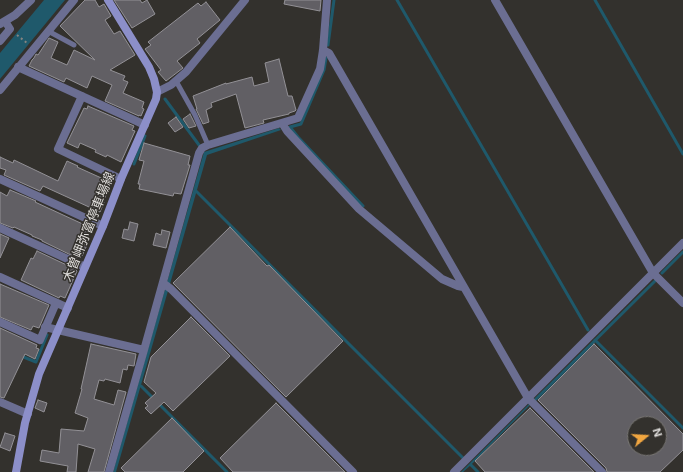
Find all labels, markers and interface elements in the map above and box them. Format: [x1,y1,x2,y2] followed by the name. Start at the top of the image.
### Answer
[60,170,118,284] street label: 木曽岬弥富停車場線
[627,416,667,456] north arrow
[650,426,665,439] text: N

